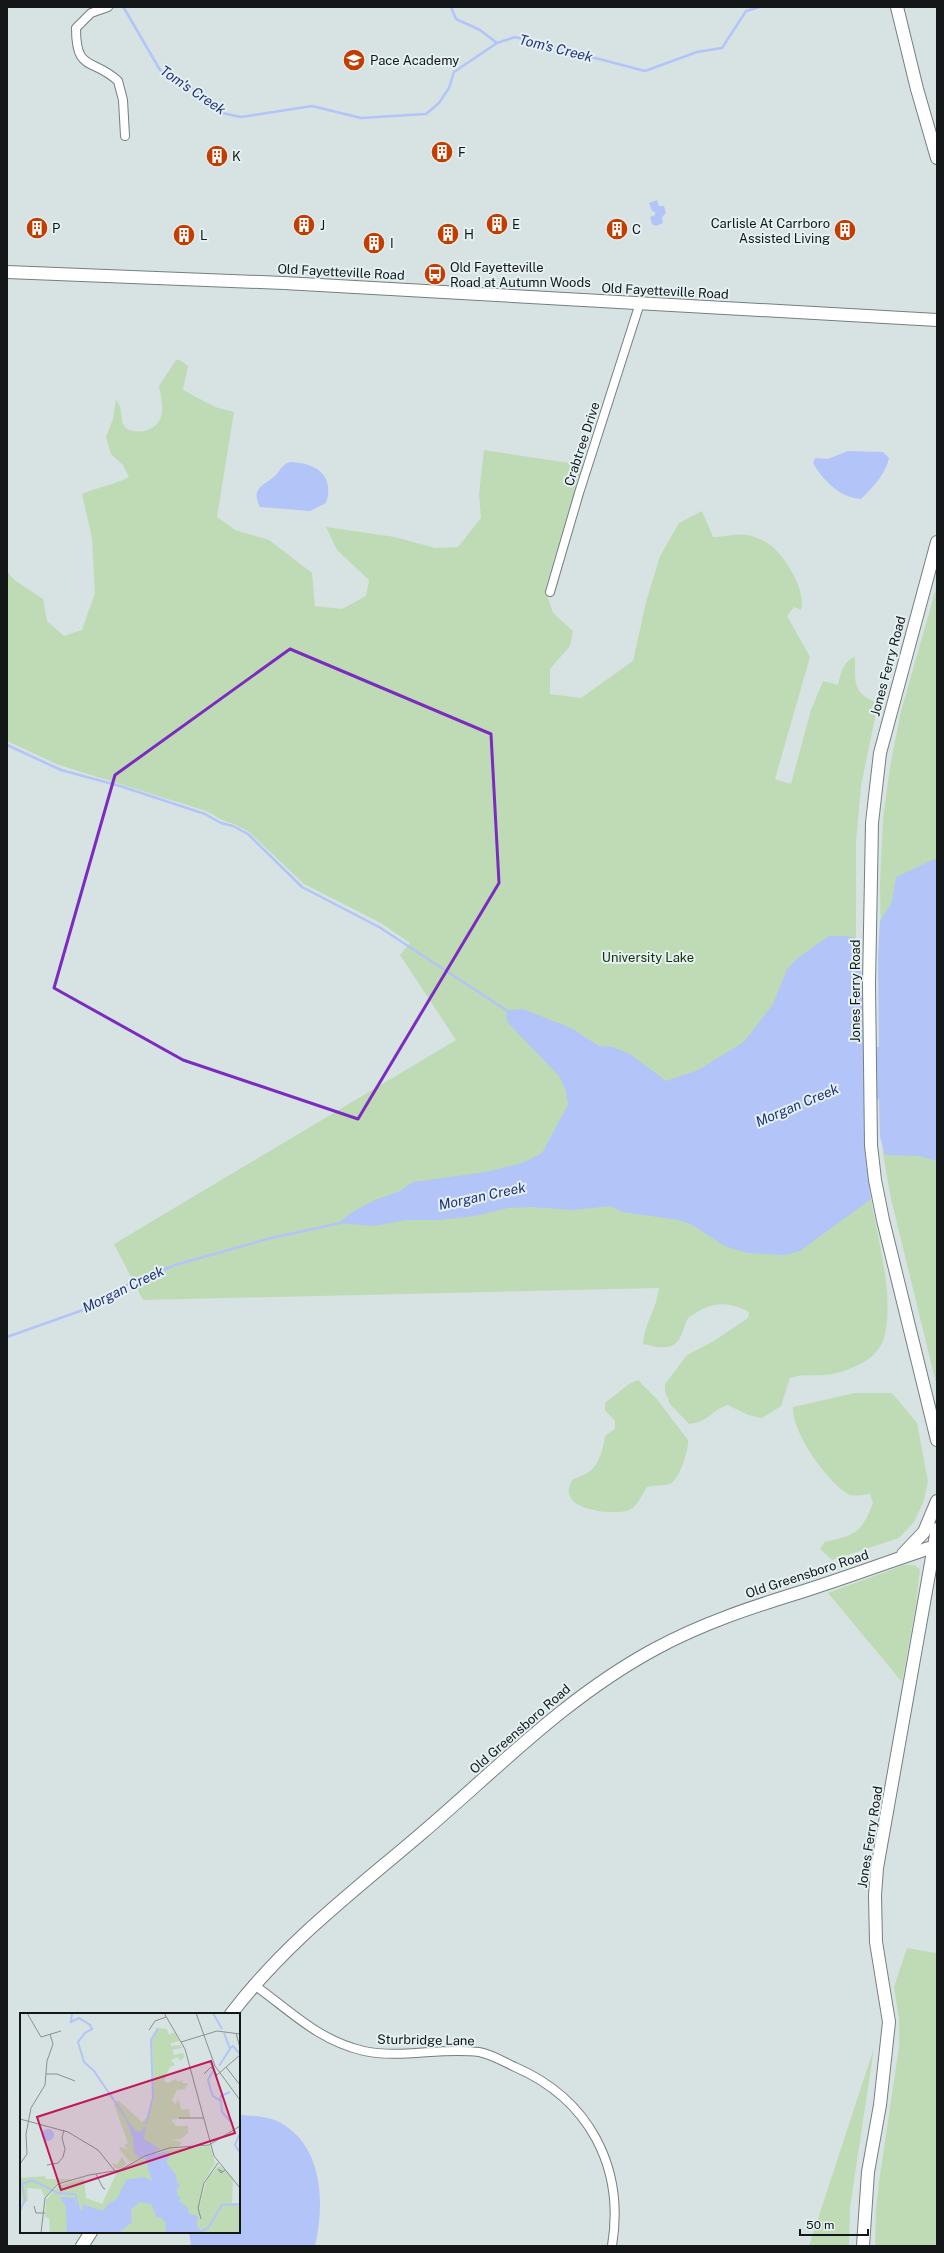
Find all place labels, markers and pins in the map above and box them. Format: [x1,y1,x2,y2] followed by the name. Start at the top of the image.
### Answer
[341,47,367,73] school or university icon: Pace Academy
[370,53,459,68] place label: Pace Academy
[429,139,455,165] building icon: F
[204,143,230,169] building icon: K
[458,145,466,160] place label: F
[232,149,241,164] place label: K
[484,211,510,237] building icon: E
[291,212,317,238] building icon: J
[24,215,50,241] building icon: P
[604,216,630,242] building icon: C
[711,216,830,246] place label: Carlisle At Carrboro Assisted Living
[512,217,520,232] place label: E
[832,217,858,243] building icon: Carlisle At Carrboro Assisted Living
[320,218,325,233] place label: J
[52,221,60,236] place label: P
[435,221,461,247] building icon: H
[171,222,197,248] building icon: L
[632,222,641,237] place label: C
[464,227,474,242] place label: H
[200,228,208,243] place label: L
[361,230,387,256] building icon: I
[390,236,394,251] place label: I
[450,260,591,290] place label: Old Fayetteville Road at Autumn Woods
[422,261,448,287] bus stop icon: Old Fayetteville Road at Autumn Woods

